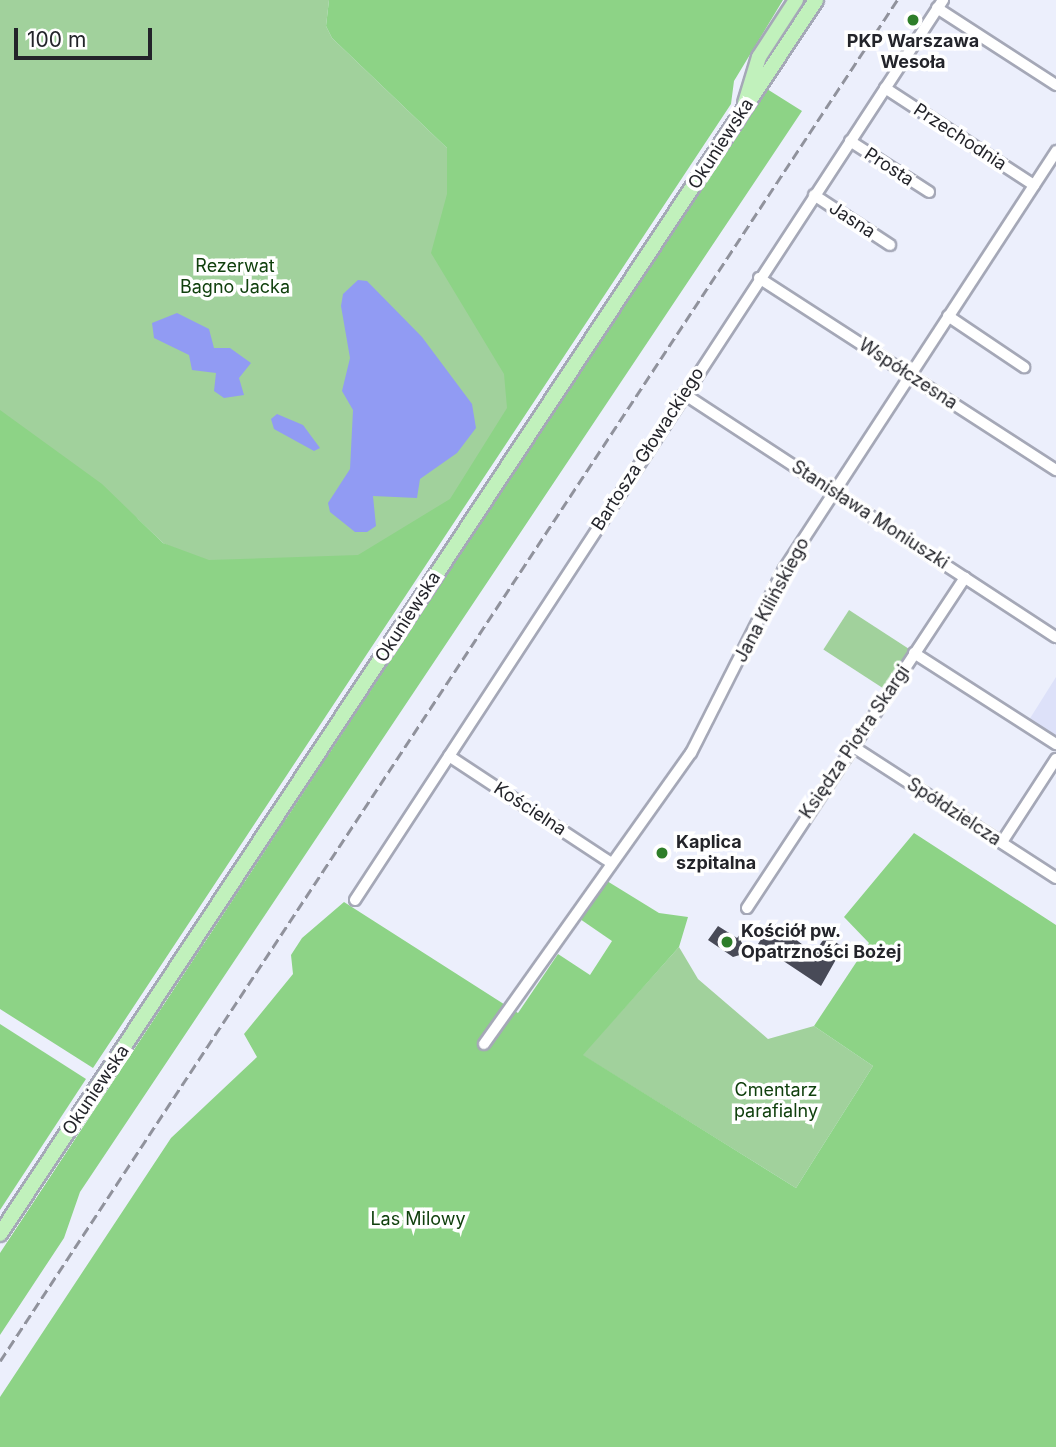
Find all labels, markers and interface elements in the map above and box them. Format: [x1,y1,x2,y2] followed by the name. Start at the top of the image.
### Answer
[905,12,921,28] marker: PKP Warszawa Wesoła
[18,14,156,58] scale bar
[27,27,86,52] text: 100 m
[847,31,979,74] place label: PKP Warszawa Wesoła
[684,95,758,193] street label: Okuniewska
[910,99,1010,175] street label: Przechodnia
[860,143,918,191] street label: Prosta
[825,197,879,243] street label: Jasna
[180,256,290,298] park label: Rezerwat Bagno Jacka
[855,334,961,414] street label: Współczesna
[587,363,709,535] street label: Bartosza Głowackiego
[787,456,953,574] street label: Stanisława Moniuszki
[730,534,814,666] street label: Jana Kilińskiego
[371,568,445,666] street label: Okuniewska
[796,661,914,823] street label: Księdza Piotra Skargi
[903,774,1005,850] street label: Spółdzielcza
[490,778,570,840] street label: Kościelna
[676,832,756,874] place label: Kaplica szpitalna
[654,845,670,861] marker: Kaplica szpitalna
[741,921,901,964] place label: Kościół pw. Opatrzności Bożej
[719,934,735,950] marker: Kościół pw. Opatrzności Bożej
[58,1041,134,1139] street label: Okuniewska
[734,1080,818,1122] park label: Cmentarz parafialny
[370,1208,466,1230] park label: Las Milowy

